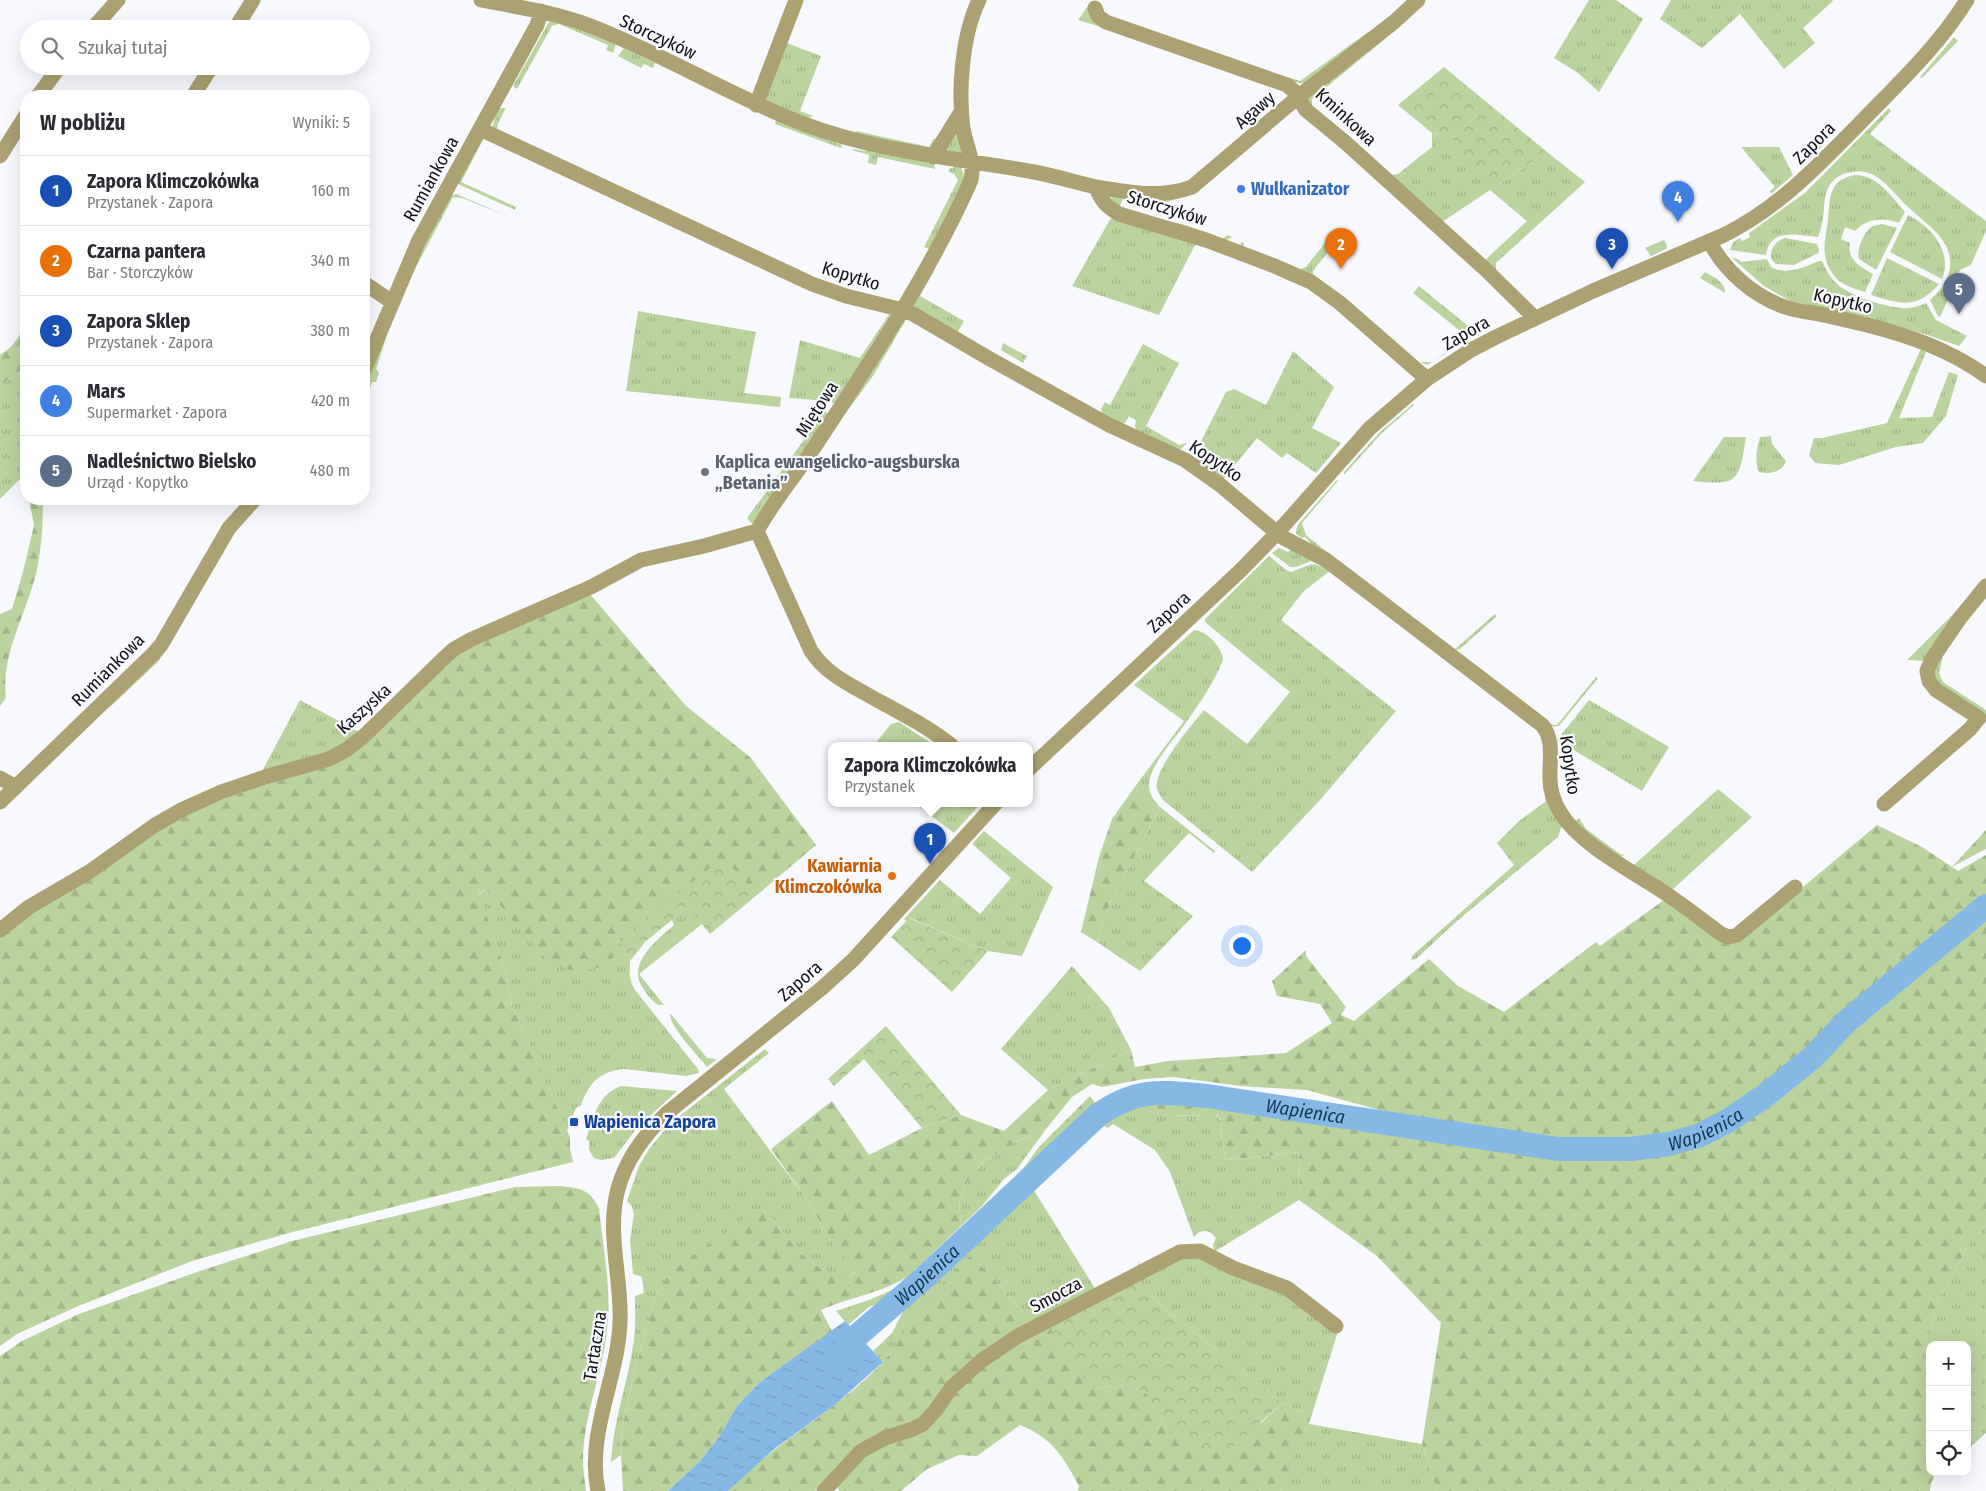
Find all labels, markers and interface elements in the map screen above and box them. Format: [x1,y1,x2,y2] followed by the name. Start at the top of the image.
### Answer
[616,10,700,64] street label: Storczyków
[20,20,370,75] search box
[38,34,66,62] icon: search
[78,36,168,59] text: Szukaj tutaj
[1311,83,1381,151] street label: Kminkowa
[1230,87,1280,133] street label: Agawy
[40,110,125,136] text: W pobliżu
[292,113,350,132] text: Wyniki: 5
[1788,117,1840,169] street label: Zapora
[399,132,463,225] street label: Rumiankowa
[87,170,259,193] text: Zapora Klimczokówka
[1251,178,1350,200] place label: Wulkanizator
[53,181,59,200] text: 1
[311,181,350,200] text: 160 m
[1662,181,1694,222] pin: 4
[1235,183,1247,195] marker: Wulkanizator
[1125,185,1210,231] street label: Storczyków
[87,193,213,212] text: Przystanek · Zapora
[1325,228,1357,269] pin: 2
[1596,228,1628,269] pin: 3
[87,240,206,263] text: Czarna pantera
[52,251,60,270] text: 2
[311,251,350,270] text: 340 m
[819,257,883,295] street label: Kopytko
[87,263,193,282] text: Bar · Storczyków
[1943,273,1975,314] pin: 5
[1811,284,1875,318] street label: Kopytko
[87,310,190,333] text: Zapora Sklep
[1439,311,1494,355] street label: Zapora
[52,321,60,340] text: 3
[310,321,350,340] text: 380 m
[87,333,213,352] text: Przystanek · Zapora
[791,377,843,441] street label: Miętowa
[87,380,125,403] text: Mars
[52,391,60,410] text: 4
[311,391,350,410] text: 420 m
[87,403,227,422] text: Supermarket · Zapora
[1185,435,1247,487] street label: Kopytko
[87,450,256,473] text: Nadleśnictwo Bielsko
[715,451,960,494] place label: Kaplica ewangelicko-augsburska „Betania”
[52,461,60,480] text: 5
[310,461,350,480] text: 480 m
[699,466,711,478] marker: Kaplica ewangelicko-augsburska „Betania”
[87,473,189,492] text: Urząd · Kopytko
[1143,587,1195,637] street label: Zapora
[67,629,149,711] street label: Rumiankowa
[332,679,396,739] street label: Kaszyska
[1555,734,1585,796] street label: Kopytko
[828,742,1033,807] popup
[844,754,1017,777] text: Zapora Klimczokówka
[844,777,915,796] text: Przystanek
[914,823,946,864] pin: 1
[775,855,882,898] place label: Kawiarnia Klimczokówka
[886,870,898,882] marker: Kawiarnia Klimczokówka
[1229,933,1255,959] your location
[774,956,826,1006] street label: Zapora
[1264,1094,1347,1129] water label: Wapienica
[1666,1103,1748,1156] water label: Wapienica
[584,1111,716,1133] place label: Wapienica Zapora
[568,1116,580,1128] marker: Wapienica Zapora
[890,1240,964,1310] water label: Wapienica
[1026,1272,1086,1318] street label: Smocza
[579,1309,611,1382] street label: Tartaczna
[1926,1341,1971,1476] map controls
[1926,1341,1971,1386] button: +
[1926,1386,1971,1431] button: −
[1926,1431,1971,1476] button: locate

